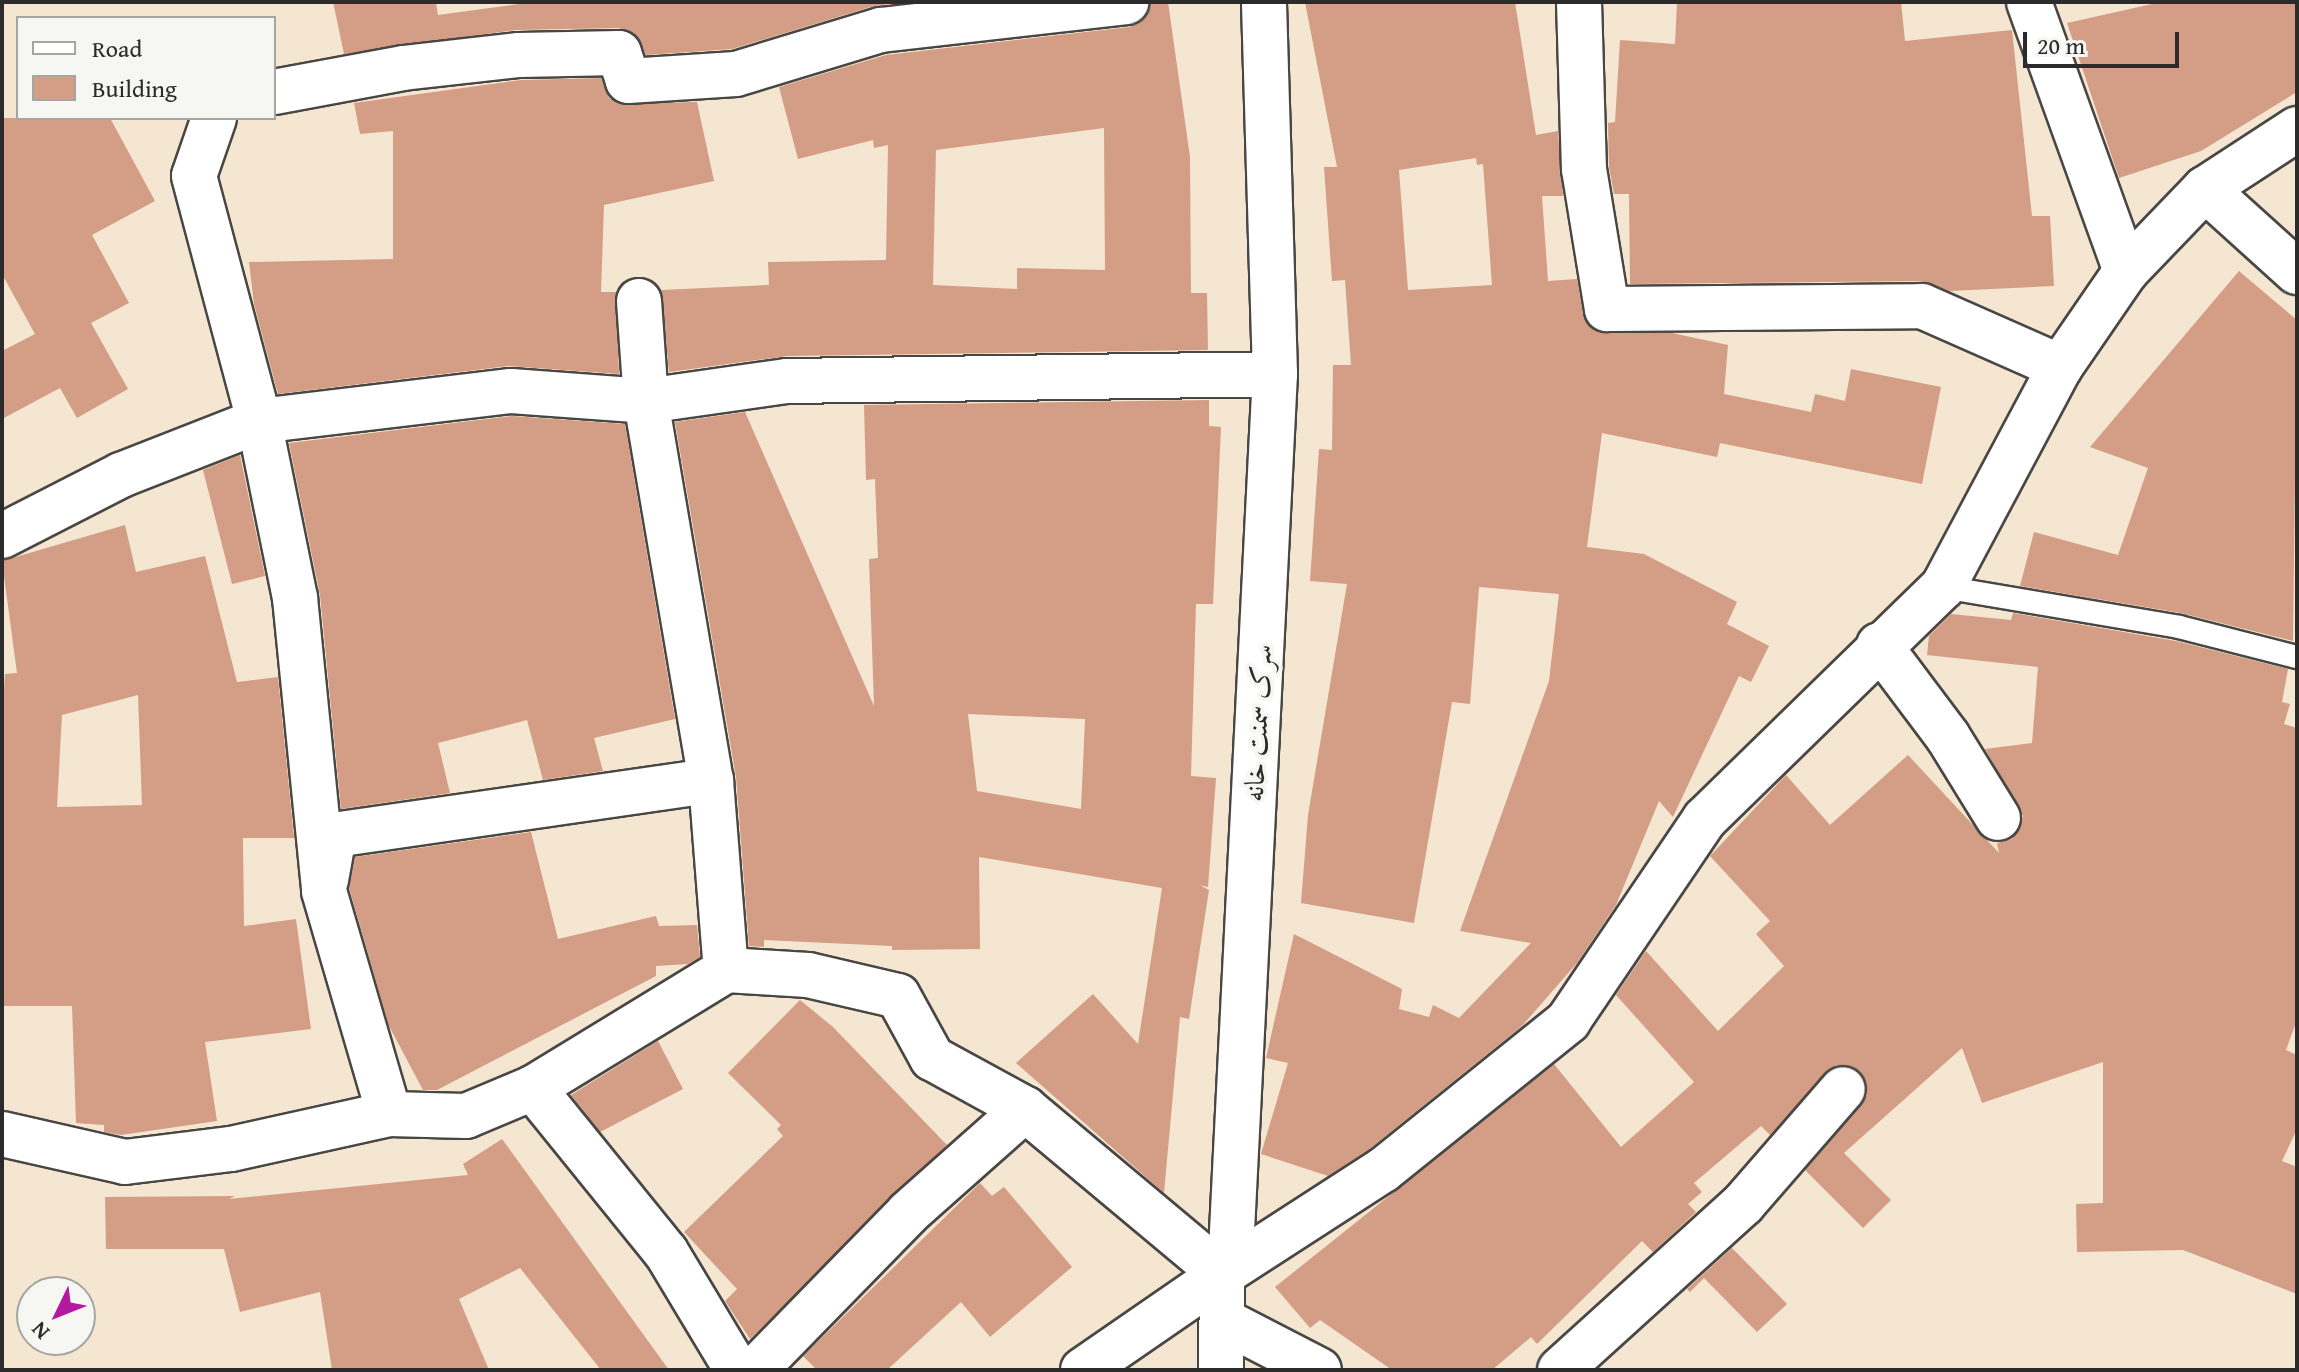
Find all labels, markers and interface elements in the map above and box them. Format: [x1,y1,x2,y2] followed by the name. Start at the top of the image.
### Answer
[16,16,276,120] legend
[2027,16,2183,66] scale bar
[2037,28,2085,63] text: 20 m
[92,31,142,66] text: Road
[92,71,177,106] text: Building
[1236,644,1278,802] street label: سرک سمنت خانه
[16,1276,96,1356] north arrow
[23,1315,57,1347] text: N

